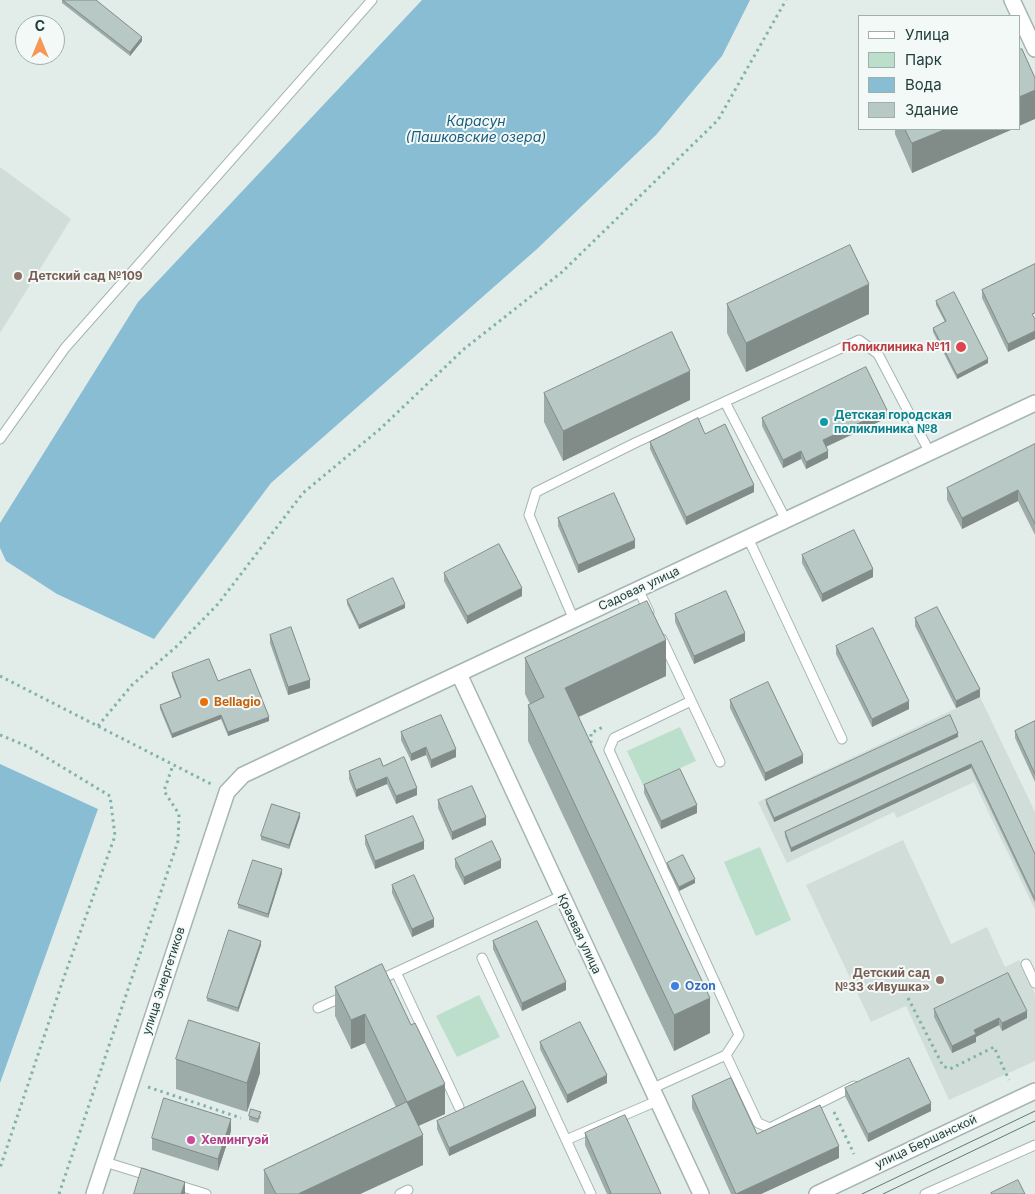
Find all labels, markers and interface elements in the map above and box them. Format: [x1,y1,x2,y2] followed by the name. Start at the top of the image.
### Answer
[15,15,65,65] north arrow
[858,15,1020,130] legend
[35,17,45,34] text: С
[905,25,949,44] text: Улица
[905,50,942,69] text: Парк
[905,75,942,94] text: Вода
[905,100,959,119] text: Здание
[406,114,546,146] water label: Карасун (Пашковские озера)
[28,269,143,283] place label: Детский сад №109
[12,270,24,282] marker: Детский сад №109
[842,340,950,354] place label: Поликлиника №11
[954,340,968,354] marker: Поликлиника №11
[834,408,952,436] place label: Детская городская поликлиника №8
[818,416,830,428] marker: Детская городская поликлиника №8
[596,564,682,614] street label: Садовая улица
[214,695,261,709] place label: Bellagio
[198,696,210,708] marker: Bellagio
[554,892,604,976] street label: Краевая улица
[140,925,188,1037] street label: улица Энергетиков
[835,966,930,994] place label: Детский сад №33 «Ивушка»
[934,974,946,986] marker: Детский сад №33 «Ивушка»
[685,979,716,993] place label: Ozon
[669,980,681,992] marker: Ozon
[873,1112,979,1172] street label: улица Бершанской
[201,1133,269,1147] place label: Хемингуэй
[185,1134,197,1146] marker: Хемингуэй

